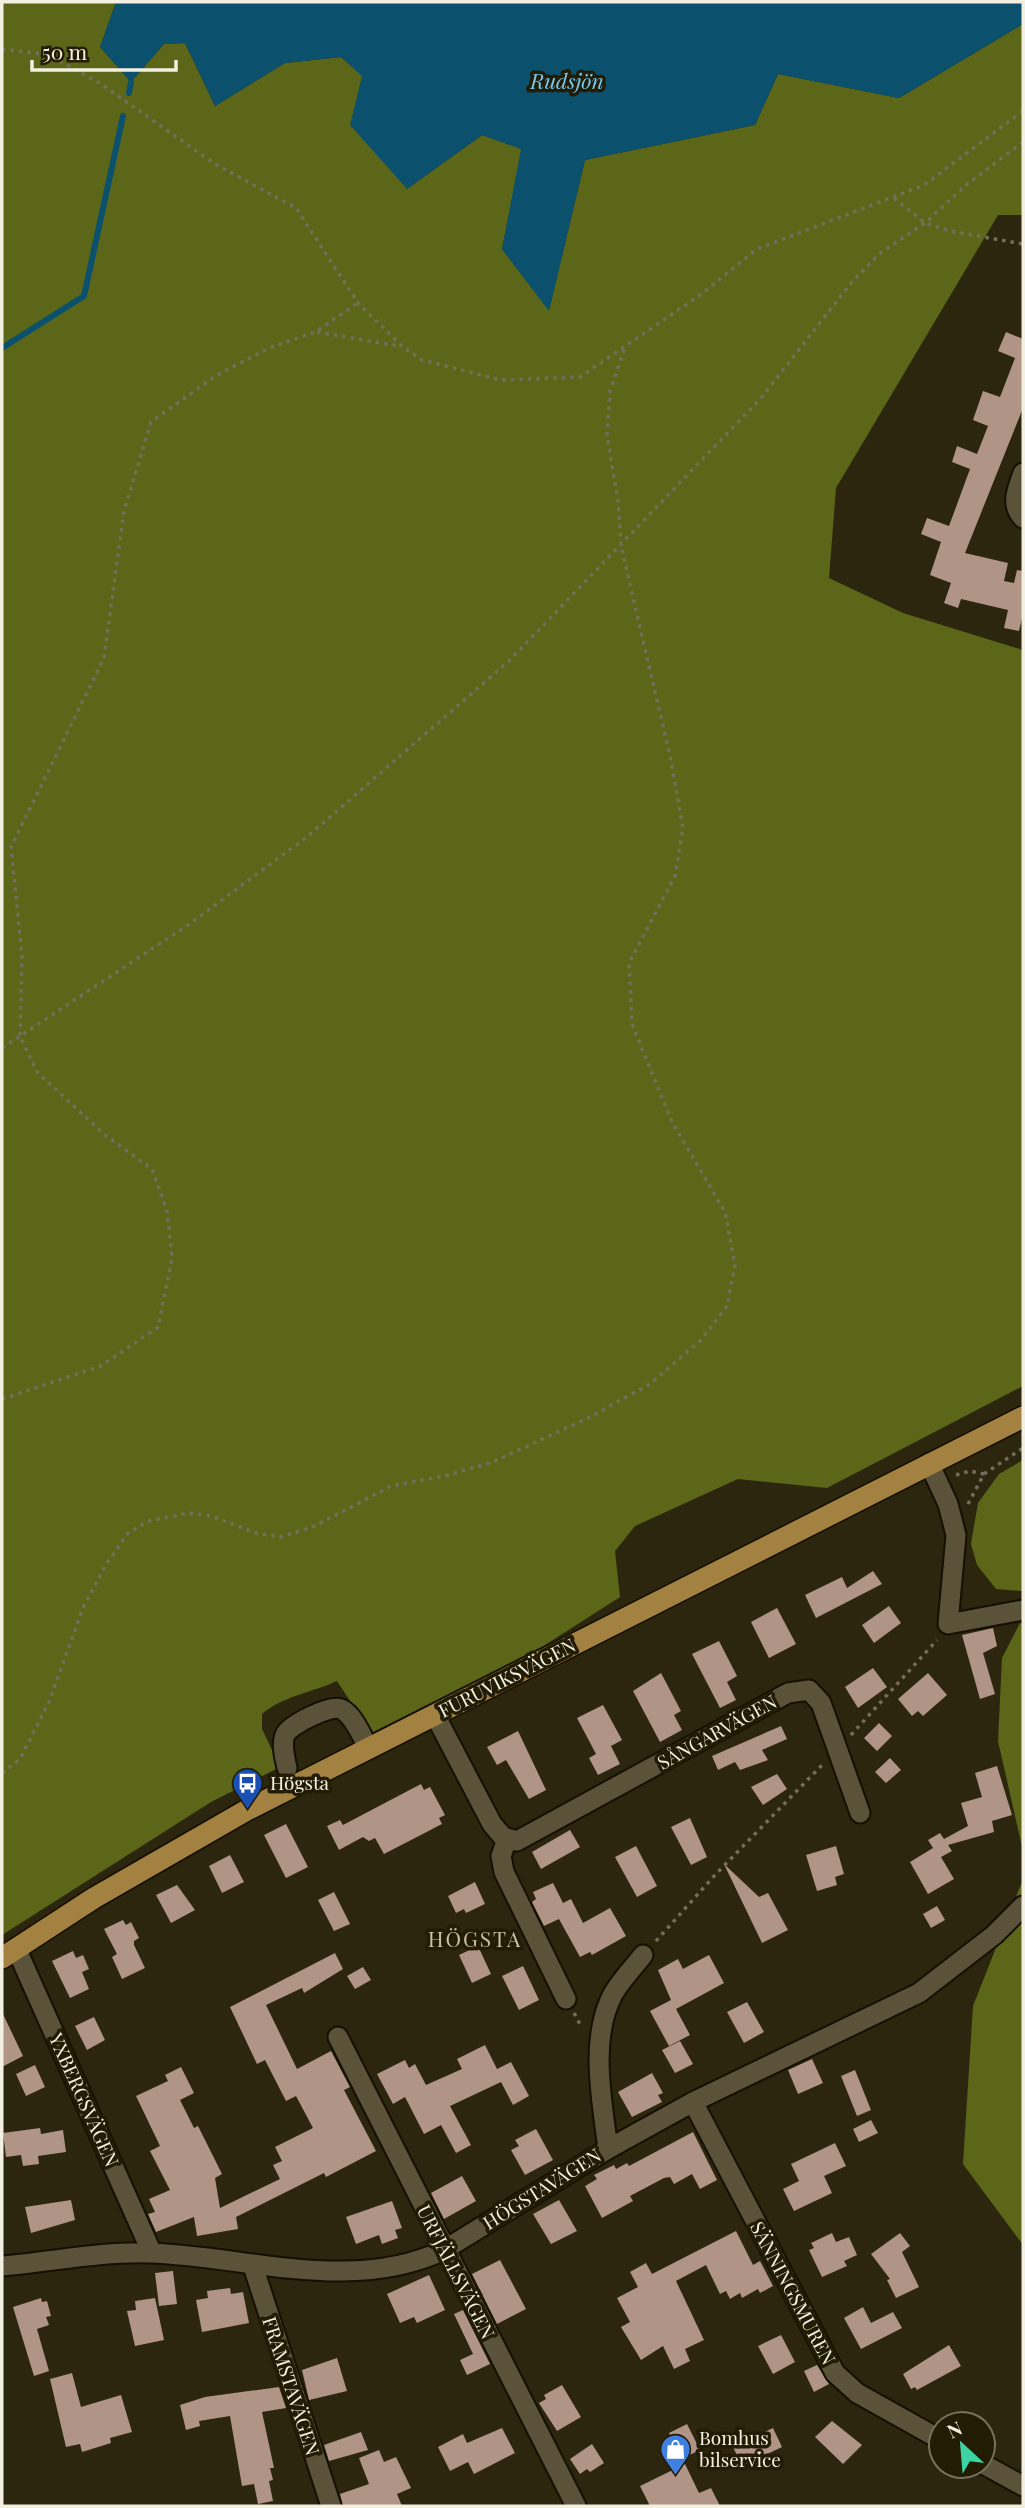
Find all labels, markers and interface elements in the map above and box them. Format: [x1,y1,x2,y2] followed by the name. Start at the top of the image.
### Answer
[32,28,175,72] scale bar
[42,37,88,65] text: 50 m
[529,66,604,94] water label: Rudsjön
[433,1631,580,1723] street label: FURUVIKSVÄGEN
[652,1688,781,1775] street label: SÅNGARVÄGEN
[230,1766,264,1810] bus stop icon: Högsta
[270,1769,330,1795] place label: Högsta
[428,1924,522,1952] district label: HÖGSTA
[43,2028,126,2170] street label: YXBERGSVÄGEN
[477,2141,605,2235] street label: HÖGSTAVÄGEN
[412,2200,502,2343] street label: URFJÄLLSVÄGEN
[745,2216,843,2369] street label: SÄNNINGSMUREN
[257,2313,327,2458] street label: FRAMSTAVÄGEN
[927,2410,997,2480] north arrow
[942,2414,966,2444] text: N
[699,2424,781,2472] place label: Bomhus bilservice
[659,2432,693,2476] shop icon: Bomhus bilservice

